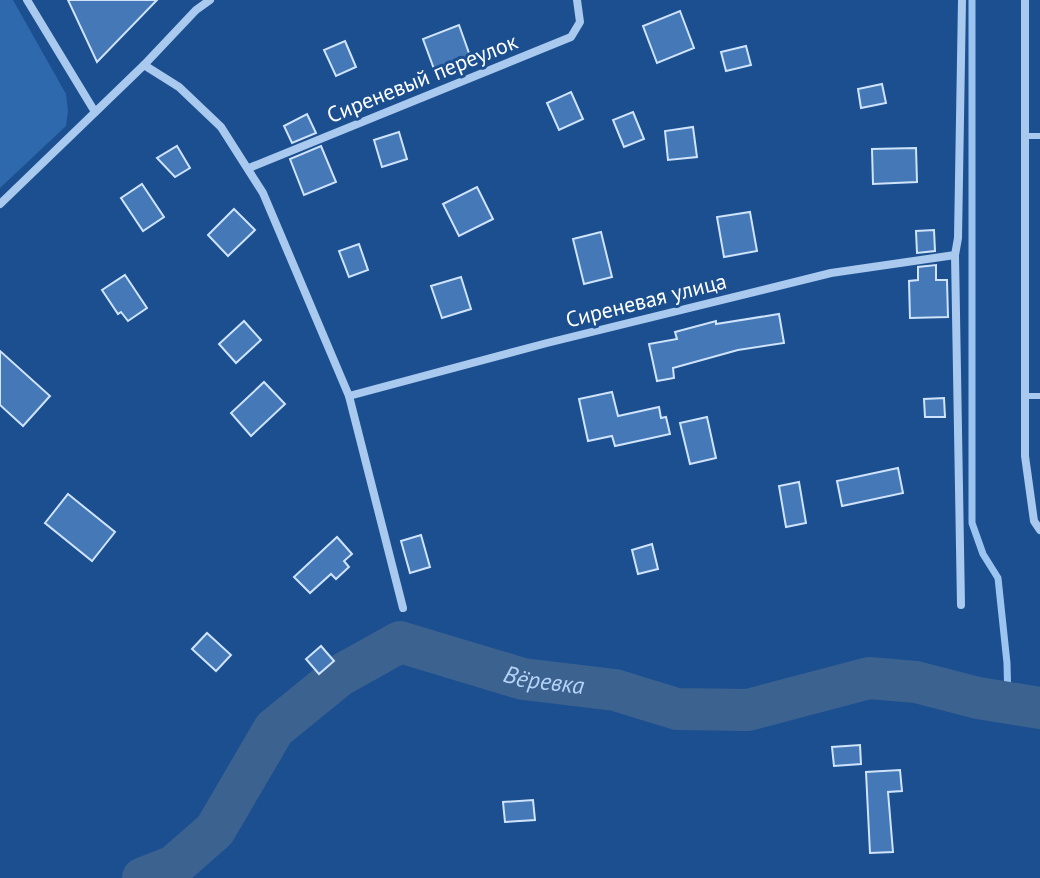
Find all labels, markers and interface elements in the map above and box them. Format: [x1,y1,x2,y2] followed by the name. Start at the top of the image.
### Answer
[323,27,522,129] street label: Сиреневый переулок
[563,266,729,334] street label: Сиреневая улица
[500,658,586,701] water label: Вёревка

